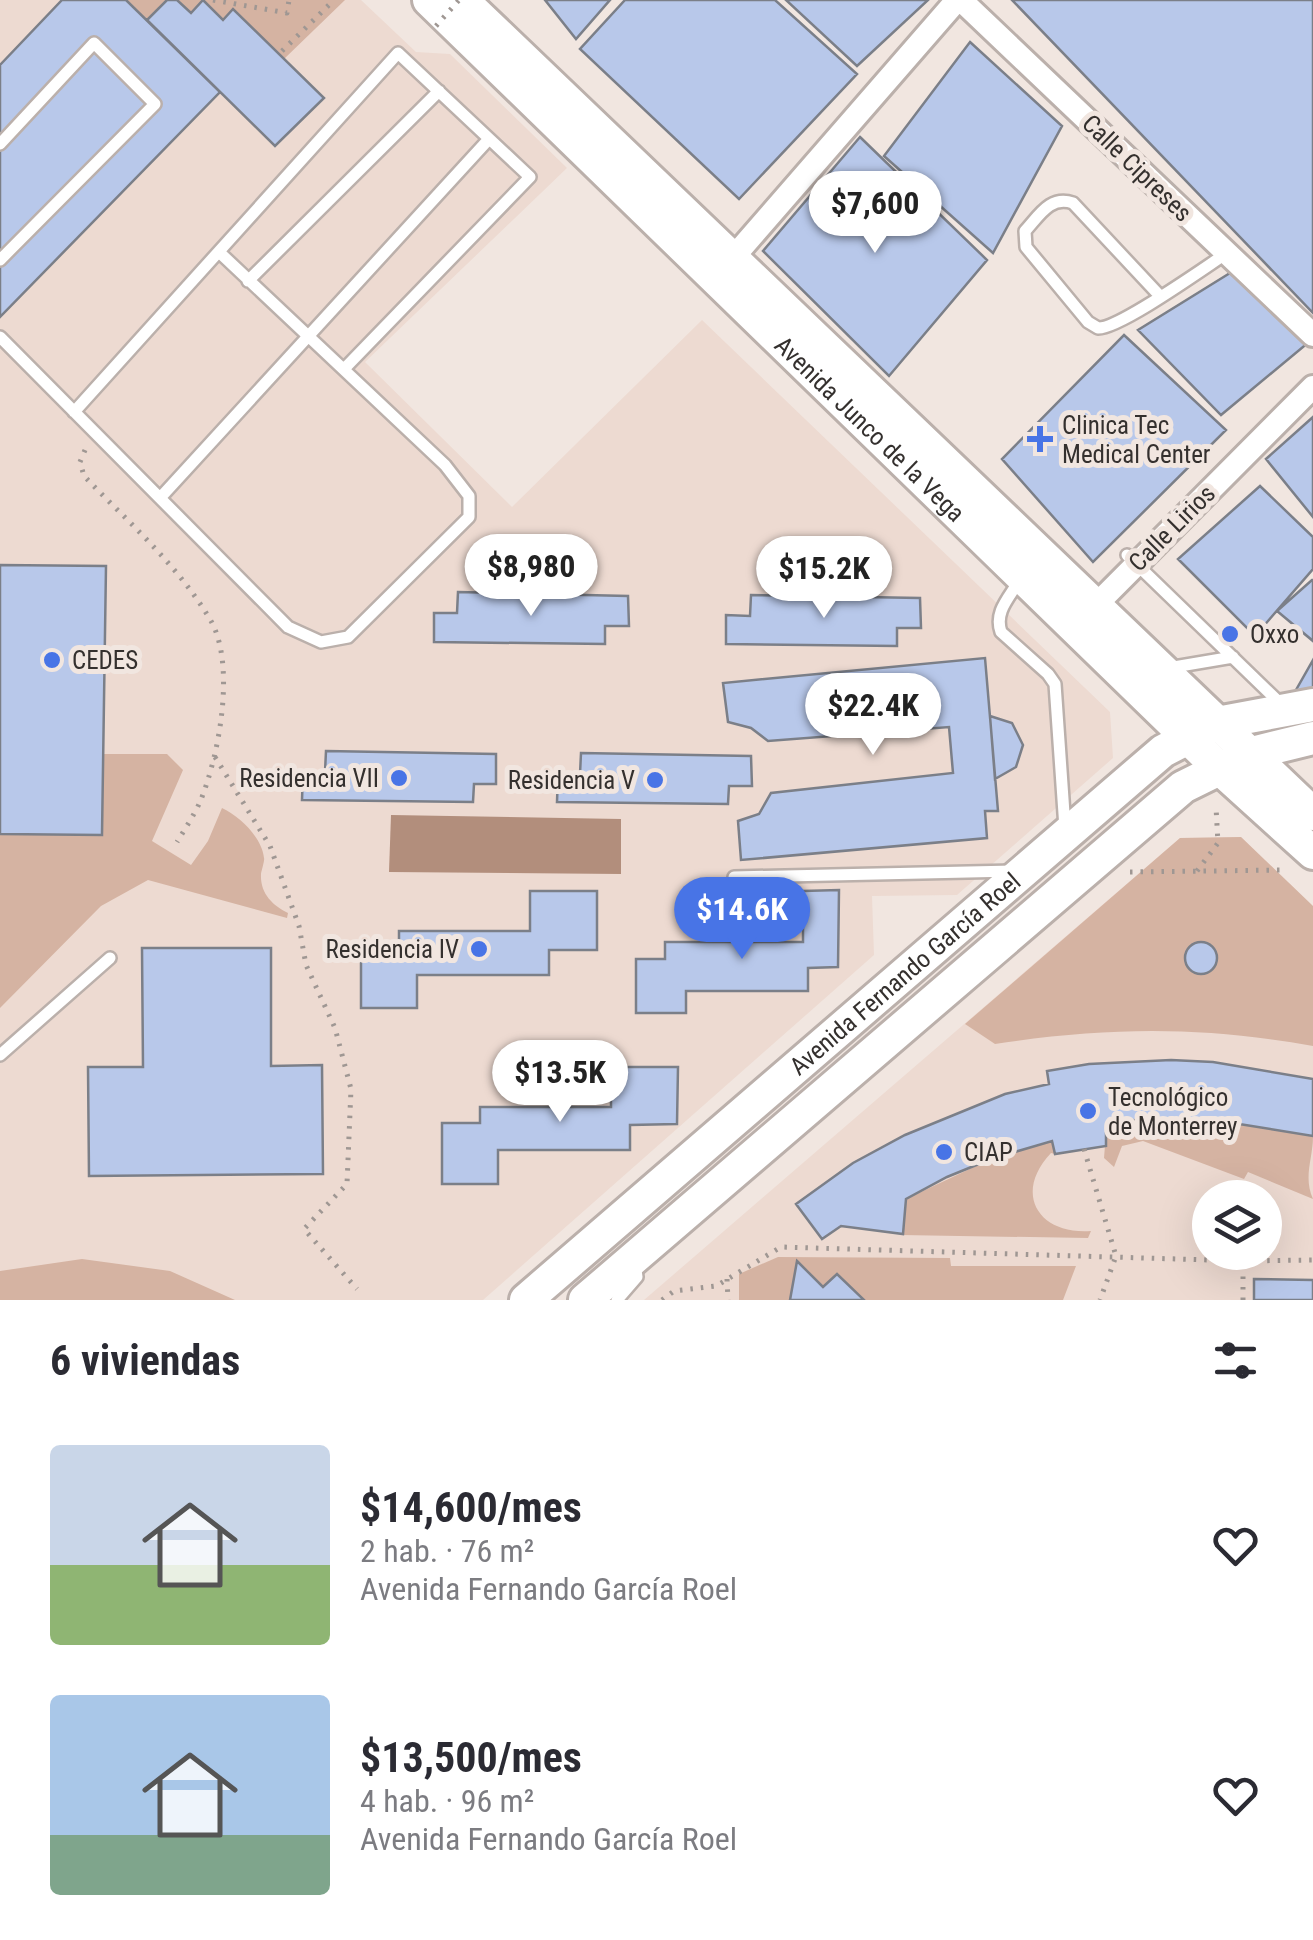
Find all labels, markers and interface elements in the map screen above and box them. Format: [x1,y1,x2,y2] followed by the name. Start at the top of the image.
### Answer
[1076,109,1198,227] street label: Calle Cipreses
[794,171,956,256] pin: $7,600
[831,184,919,222] text: $7,600
[769,330,971,527] street label: Avenida Junco de la Vega
[1062,411,1211,469] place label: Clinica Tec Medical Center
[1027,426,1053,452] marker: Clinica Tec Medical Center
[1123,479,1221,577] street label: Calle Lirios
[450,534,612,619] pin: $8,980
[743,536,905,621] pin: $15.2K
[487,547,575,585] text: $8,980
[778,549,870,587] text: $15.2K
[1250,620,1299,649] place label: Oxxo
[1219,623,1241,645] marker: Oxxo
[72,646,138,675] place label: CEDES
[41,649,63,671] marker: CEDES
[792,673,954,758] pin: $22.4K
[827,686,919,724] text: $22.4K
[239,764,379,793] place label: Residencia VII
[508,766,635,795] place label: Residencia V
[388,767,410,789] marker: Residencia VII
[644,769,666,791] marker: Residencia V
[784,866,1026,1081] street label: Avenida Fernando García Roel
[661,877,823,962] pin: $14.6K
[696,890,788,928] text: $14.6K
[325,935,459,964] place label: Residencia IV
[468,938,490,960] marker: Residencia IV
[479,1040,641,1125] pin: $13.5K
[514,1053,606,1091] text: $13.5K
[1108,1083,1238,1141] place label: Tecnológico de Monterrey
[1077,1100,1099,1122] marker: Tecnológico de Monterrey
[964,1138,1013,1167] place label: CIAP
[933,1141,955,1163] marker: CIAP
[1192,1180,1282,1270] map controls
[1192,1180,1282,1270] button: layers
[1208,1333,1263,1388] icon: filters
[50,1336,240,1385] text: 6 viviendas
[360,1483,582,1532] text: $14,600/mes
[130,1485,250,1605] icon: home
[1208,1518,1263,1573] icon: heart
[360,1532,534,1570] text: 2 hab. · 76 m²
[360,1570,737,1608] text: Avenida Fernando García Roel
[360,1733,582,1782] text: $13,500/mes
[130,1735,250,1855] icon: home
[1208,1768,1263,1823] icon: heart
[360,1782,534,1820] text: 4 hab. · 96 m²
[360,1820,737,1858] text: Avenida Fernando García Roel

